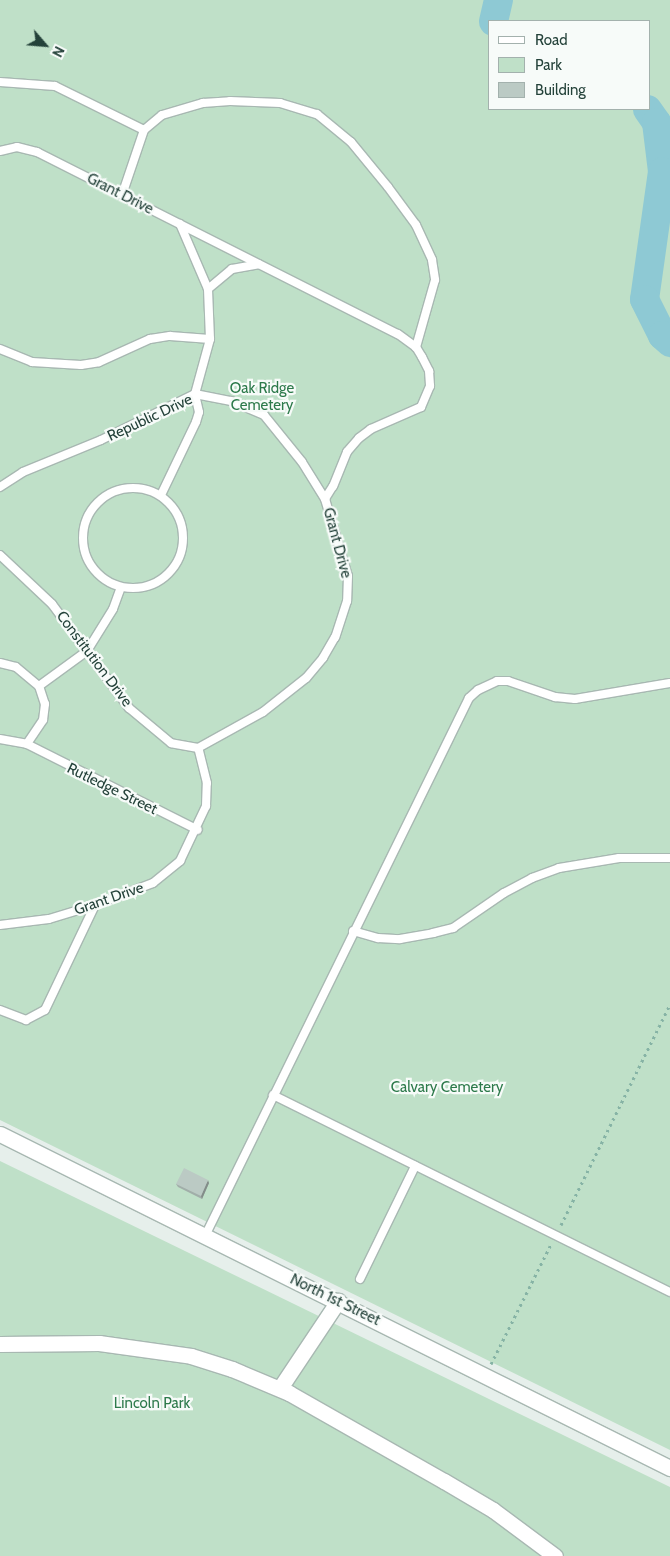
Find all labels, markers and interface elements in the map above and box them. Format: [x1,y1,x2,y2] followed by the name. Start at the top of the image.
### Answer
[20,20,70,70] north arrow
[488,20,650,110] legend
[535,31,568,49] text: Road
[48,43,69,60] text: N
[535,56,562,74] text: Park
[535,81,586,99] text: Building
[84,170,156,218] street label: Grant Drive
[230,379,294,414] park label: Oak Ridge Cemetery
[105,391,195,445] street label: Republic Drive
[319,506,355,580] street label: Grant Drive
[52,608,136,710] street label: Constitution Drive
[64,759,160,819] street label: Rutledge Street
[72,879,146,919] street label: Grant Drive
[391,1079,503,1097] park label: Calvary Cemetery
[287,1270,383,1330] street label: North 1st Street
[114,1395,190,1413] park label: Lincoln Park

